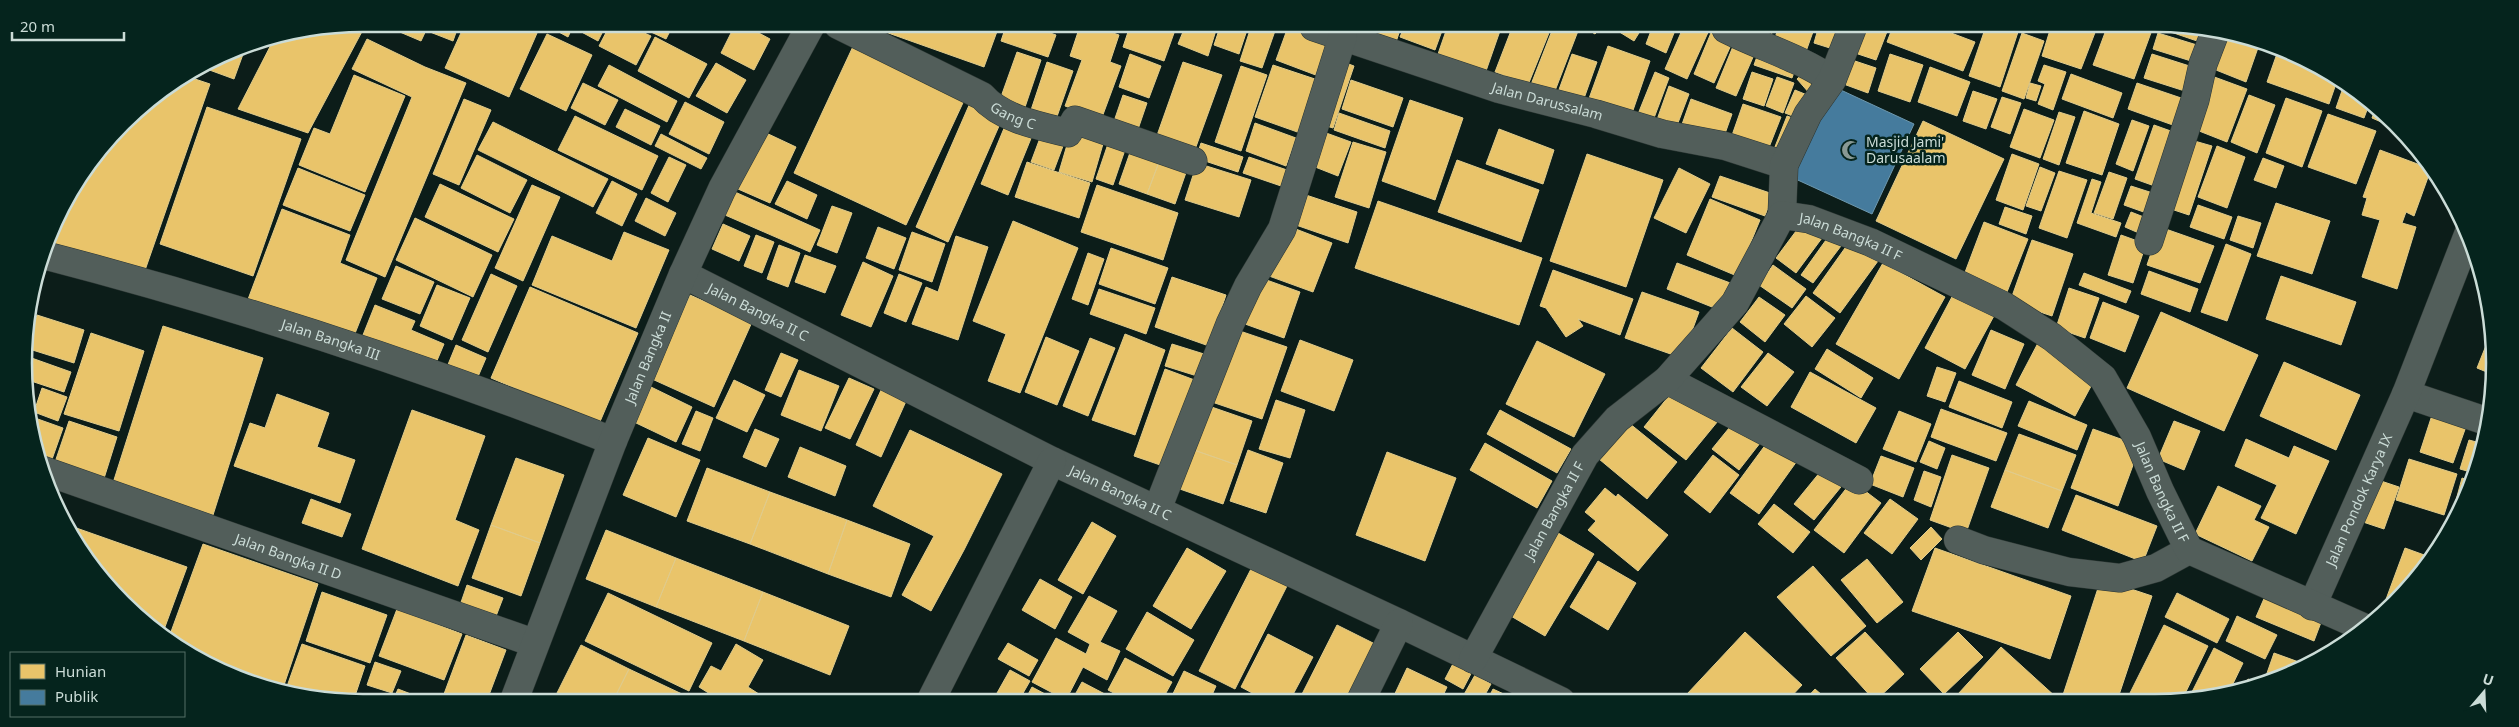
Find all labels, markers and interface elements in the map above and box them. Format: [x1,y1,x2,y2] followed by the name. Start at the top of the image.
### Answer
[12,10,125,42] scale bar
[20,16,55,36] text: 20 m
[1488,77,1605,125] street label: Jalan Darussalam
[987,97,1038,134] street label: Gang C
[1866,132,1945,167] place label: Masjid Jami' Darusaalam
[1840,139,1862,161] mosque icon: Masjid Jami' Darusaalam
[1796,207,1905,265] street label: Jalan Bangka II F
[703,277,812,345] street label: Jalan Bangka II C
[619,308,675,408] street label: Jalan Bangka II
[277,314,383,364] street label: Jalan Bangka III
[2320,430,2397,571] street label: Jalan Pondok Karya IX
[2130,437,2194,546] street label: Jalan Bangka II F
[1518,458,1588,565] street label: Jalan Bangka II F
[1064,460,1175,524] street label: Jalan Bangka II C
[230,528,344,584] street label: Jalan Bangka II D
[10,652,185,717] legend
[55,661,106,681] text: Hunian
[2459,667,2509,717] north arrow
[2480,669,2496,690] text: U
[55,686,98,706] text: Publik

